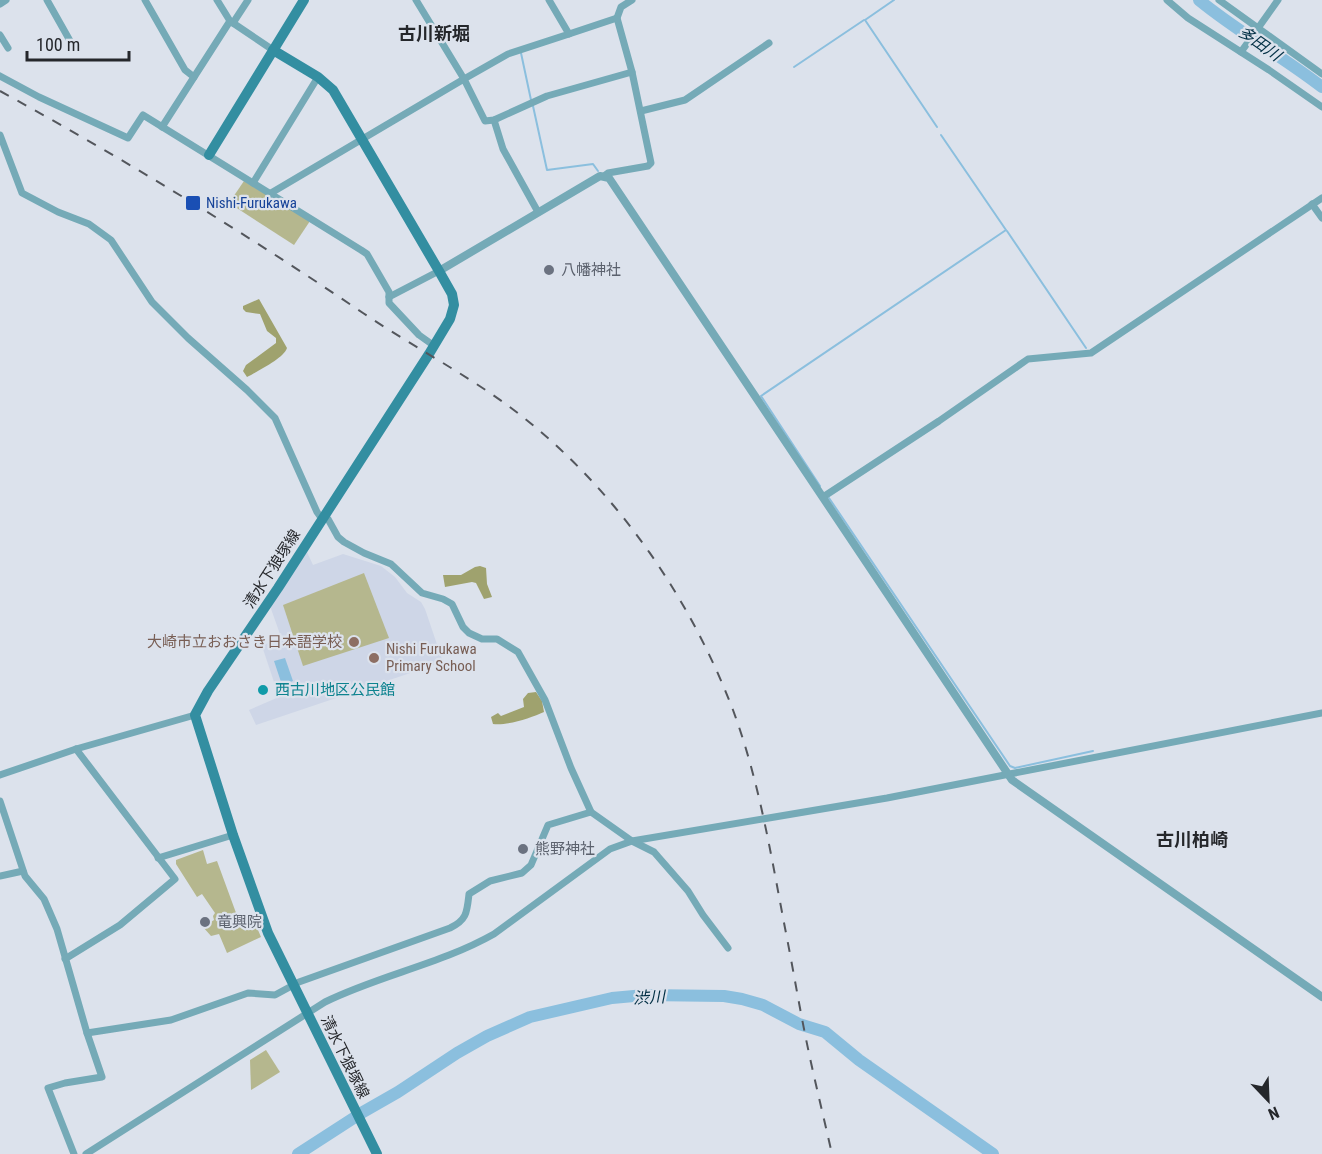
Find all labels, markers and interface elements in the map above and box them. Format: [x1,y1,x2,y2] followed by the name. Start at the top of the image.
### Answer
[1235,22,1286,66] water label: 多田川
[398,23,470,44] district label: 古川新堀
[27,24,129,62] scale bar
[36,34,80,55] text: 100 m
[184,194,202,212] marker: Nishi-Furukawa
[206,194,297,212] place label: Nishi-Furukawa
[561,261,621,279] place label: 八幡神社
[542,263,556,277] marker: 八幡神社
[240,526,304,612] street label: 清水下狼塚線
[147,633,342,651] place label: 大崎市立おおさき日本語学校
[347,635,361,649] marker: 大崎市立おおさき日本語学校
[386,640,477,675] place label: Nishi Furukawa Primary School
[367,651,381,665] marker: Nishi Furukawa Primary School
[275,681,395,699] place label: 西古川地区公民館
[256,683,270,697] marker: 西古川地区公民館
[1156,829,1228,850] district label: 古川柏崎
[535,840,595,858] place label: 熊野神社
[516,842,530,856] marker: 熊野神社
[217,913,262,931] place label: 竜興院
[198,915,212,929] marker: 竜興院
[633,987,667,1008] water label: 渋川
[317,1013,373,1101] street label: 清水下狼塚線
[1238,1070,1298,1130] north arrow
[1265,1103,1282,1124] text: N

